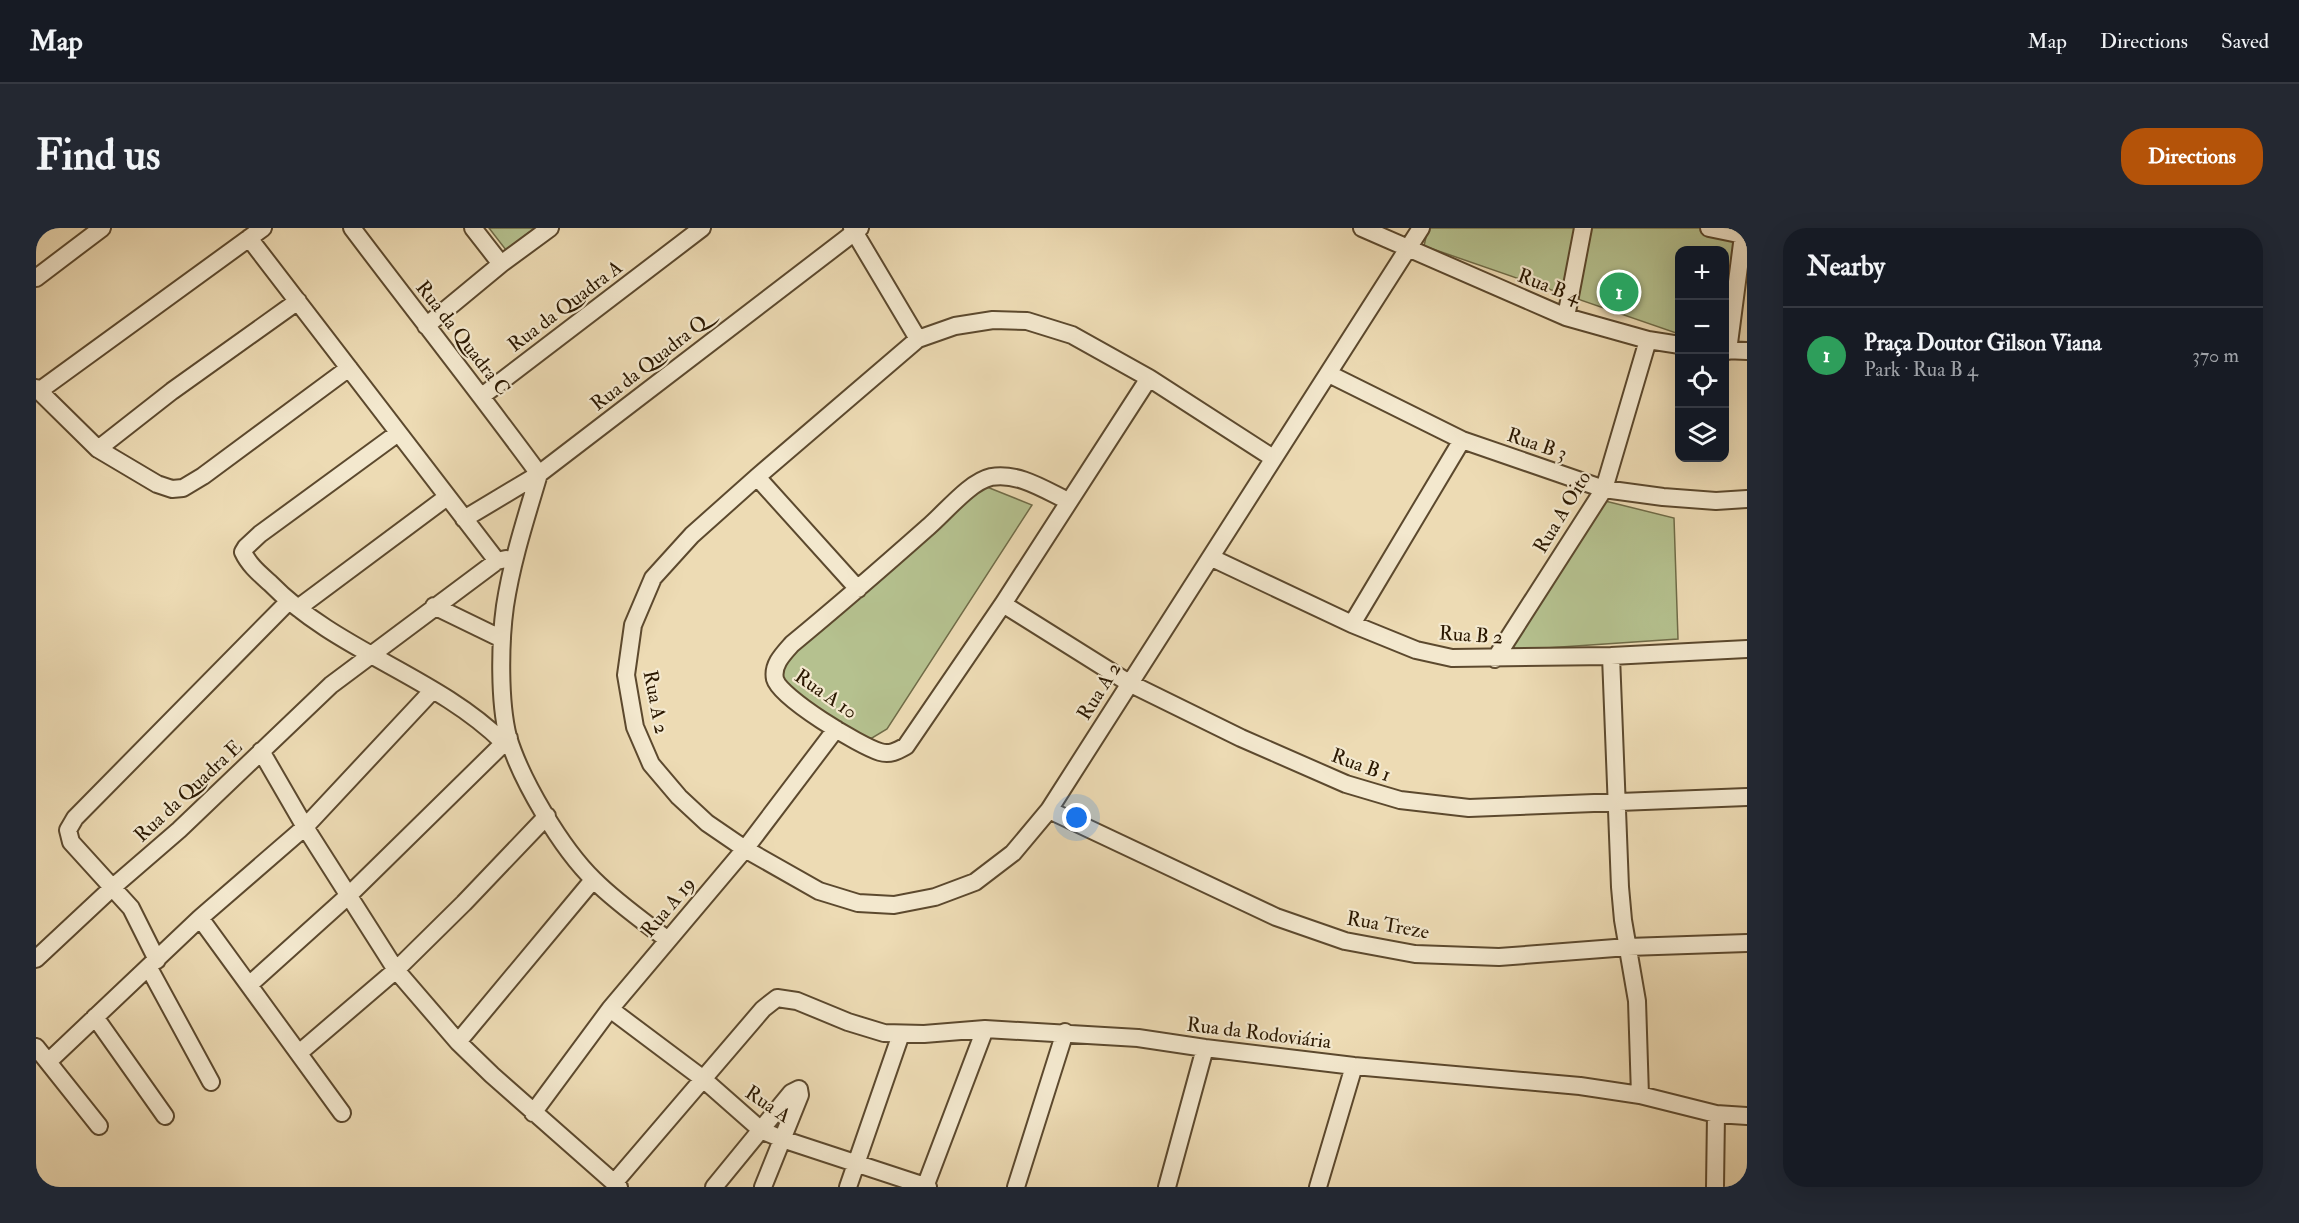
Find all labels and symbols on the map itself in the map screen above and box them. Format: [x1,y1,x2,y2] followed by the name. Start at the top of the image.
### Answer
[503,255,627,357] street label: Rua da Quadra A
[1514,263,1585,310] street label: Rua B 4
[1600,270,1638,314] pin: 1
[410,276,516,400] street label: Rua da Quadra C
[586,302,723,416] street label: Rua da Quadra Q
[1504,422,1570,466] street label: Rua B 3
[1528,466,1596,558] street label: Rua A Oito
[1438,620,1504,650] street label: Rua B 2
[1071,657,1127,725] street label: Rua A 2
[790,663,862,725] street label: Rua A 10
[638,668,674,736] street label: Rua A 2
[129,735,247,847] street label: Rua da Quadra E
[1328,743,1394,787] street label: Rua B 1
[1062,803,1091,832] your location
[636,872,700,942] street label: Rua A 19
[1345,905,1431,945] street label: Rua Treze
[1185,1012,1333,1054] street label: Rua da Rodoviária
[740,1080,796,1128] street label: Rua A

